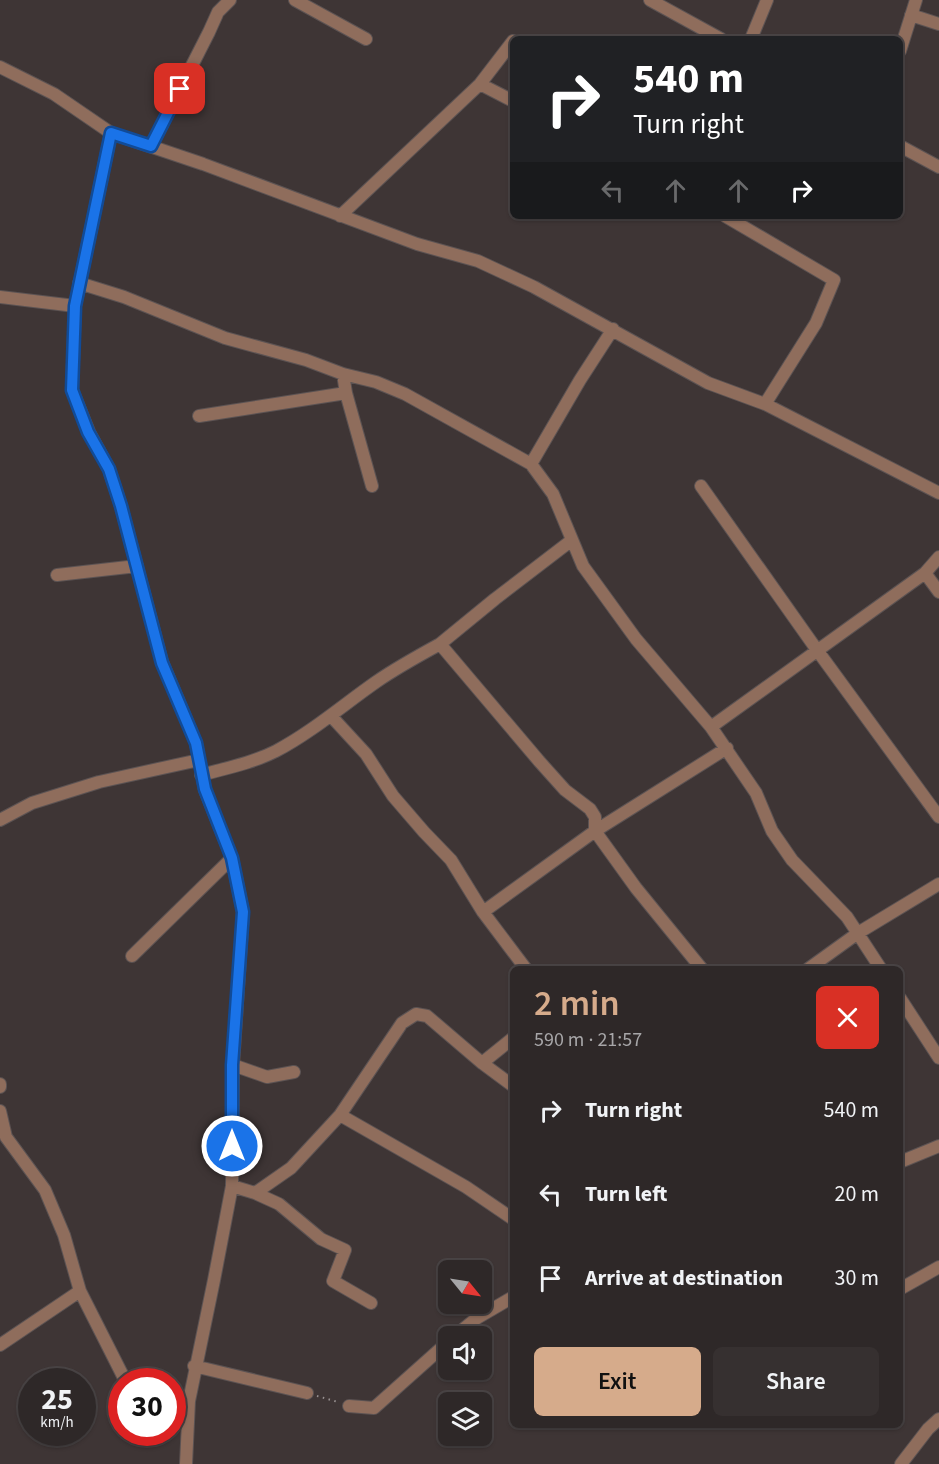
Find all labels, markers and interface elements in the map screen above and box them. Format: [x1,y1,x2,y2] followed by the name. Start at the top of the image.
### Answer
[633,49,744,109] text: 540 m
[534,60,612,138] icon: right
[154,63,205,114] pin
[163,72,196,105] icon: arrive
[633,105,744,144] text: Turn right
[596,174,629,207] icon: left
[659,174,692,207] icon: ahead
[722,174,755,207] icon: ahead
[785,174,818,207] icon: right
[534,978,620,1029] text: 2 min
[816,986,879,1049] button: close
[534,1026,642,1054] text: 590 m · 21:57
[534,1094,567,1127] icon: right
[585,1094,682,1126] text: Turn right
[824,1094,879,1126] text: 540 m
[200,1114,264,1178] position arrow
[534,1178,567,1211] icon: left
[585,1178,667,1210] text: Turn left
[834,1178,879,1210] text: 20 m
[438,1260,492,1314] north arrow
[438,1260,492,1446] map controls
[534,1262,567,1295] icon: arrive
[585,1262,783,1294] text: Arrive at destination
[834,1262,879,1294] text: 30 m
[438,1326,492,1380] button: sound
[534,1347,701,1416] button: Exit
[713,1347,879,1416] button: Share
[108,1368,186,1446] speed limit sign: 30
[41,1378,73,1421] text: 25
[438,1392,492,1446] button: layers
[40,1412,74,1433] text: km/h

